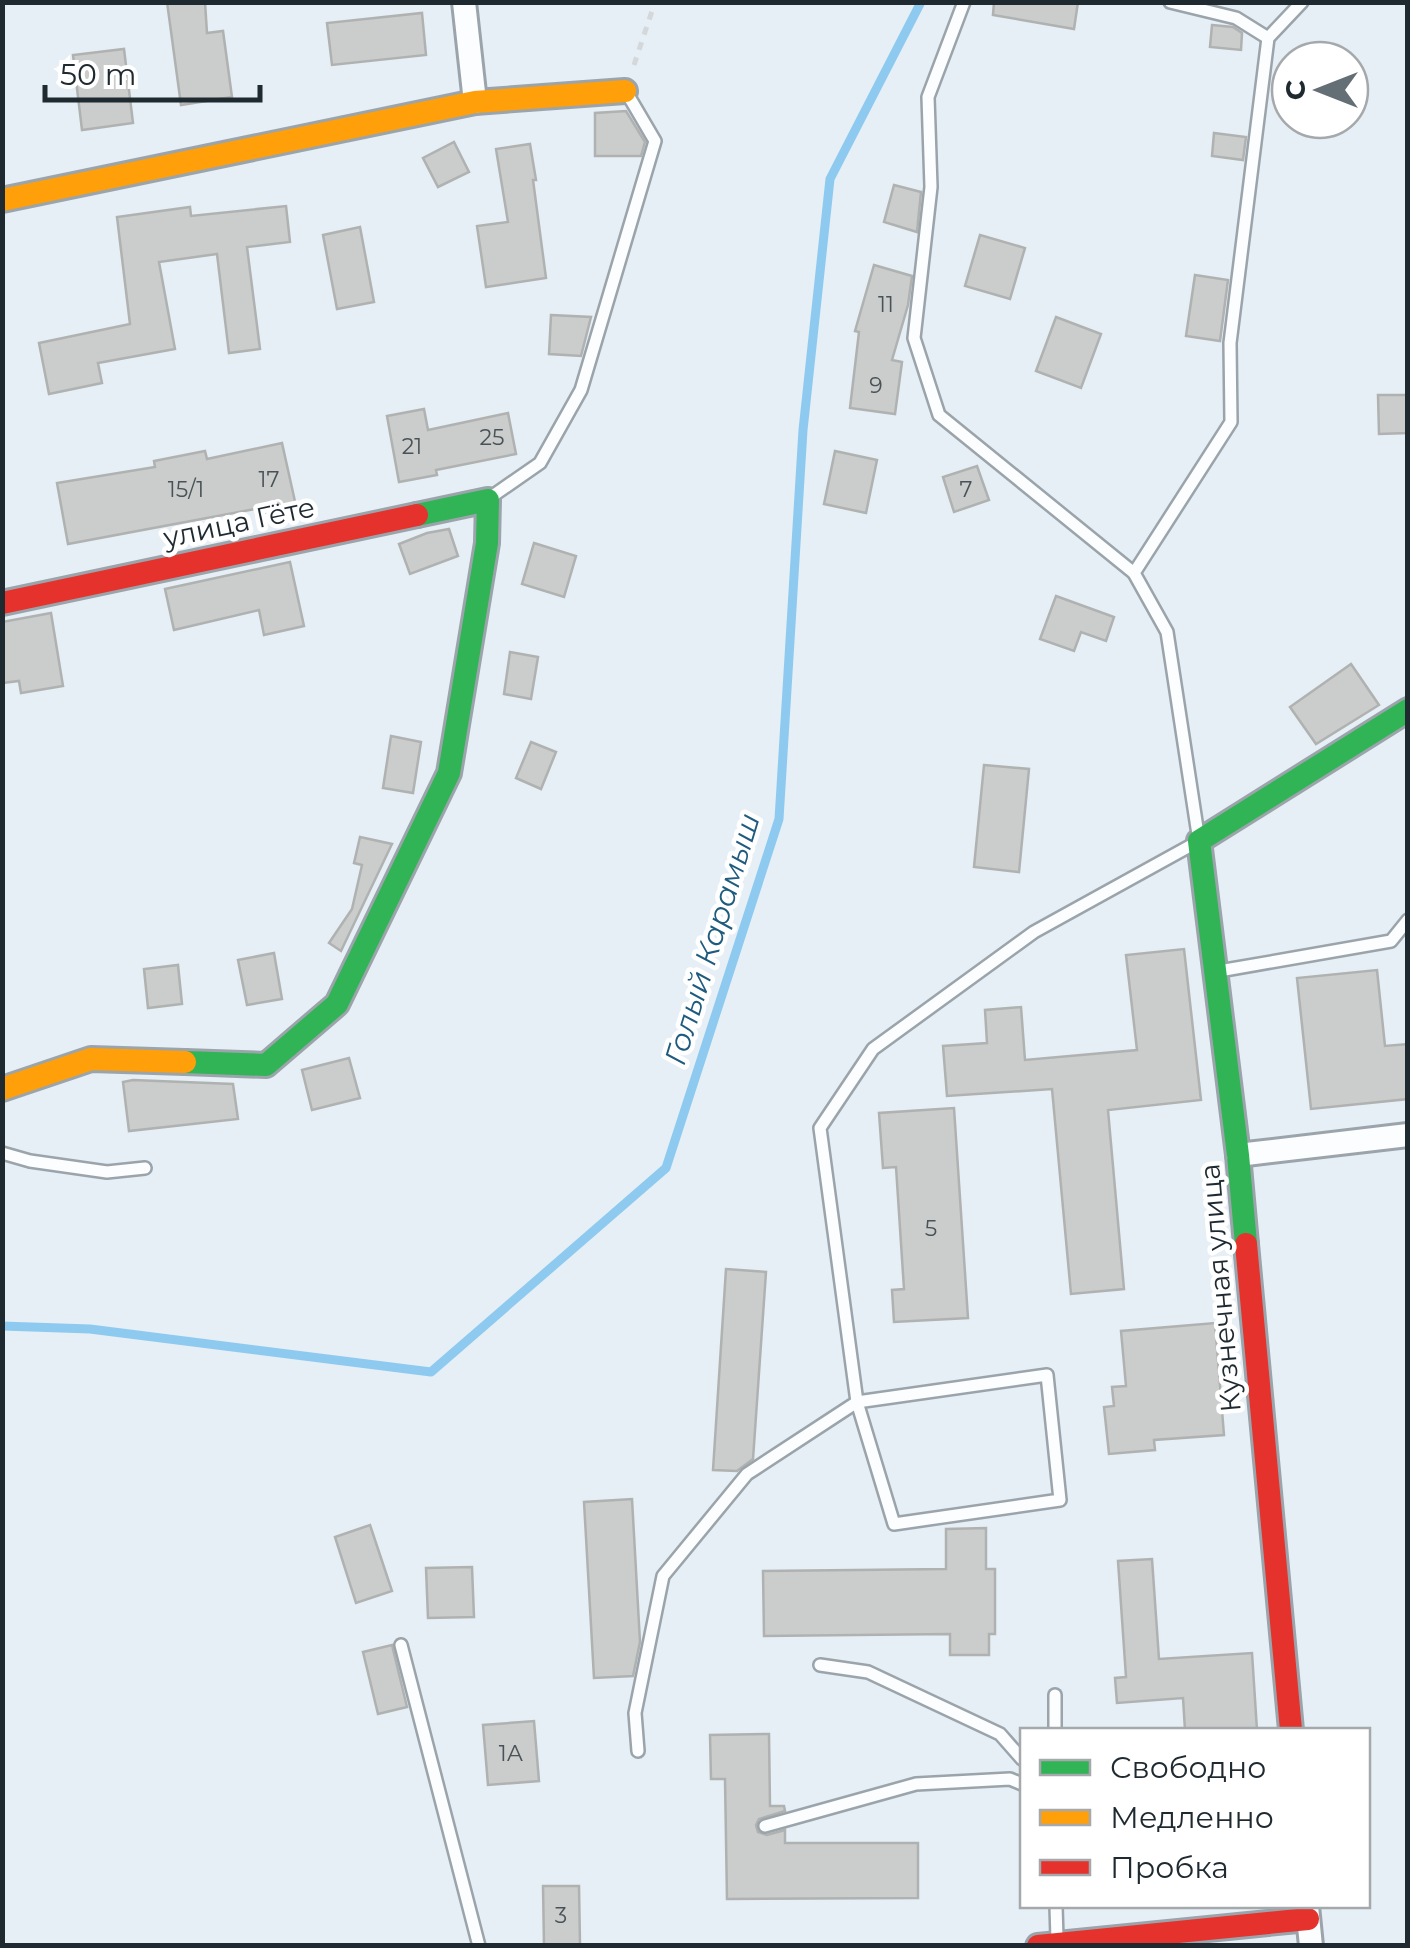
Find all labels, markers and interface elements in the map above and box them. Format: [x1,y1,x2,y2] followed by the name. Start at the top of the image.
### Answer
[45,40,260,102] scale bar
[1270,40,1370,140] north arrow
[60,56,137,93] text: 50 m
[1278,80,1312,100] text: С
[878,291,894,318] house number: 11
[869,372,883,399] house number: 9
[480,424,504,451] house number: 25
[402,433,422,460] house number: 21
[259,466,279,493] house number: 17
[168,476,204,503] house number: 15/1
[960,476,973,503] house number: 7
[159,489,318,555] street label: улица Гёте
[656,809,768,1069] water label: Голый Карамыш
[1192,1162,1248,1414] street label: Кузнечная улица
[925,1215,937,1242] house number: 5
[1020,1728,1370,1908] legend
[499,1740,524,1767] house number: 1А
[1110,1749,1266,1786] text: Свободно
[1110,1799,1274,1836] text: Медленно
[1110,1849,1229,1886] text: Пробка
[555,1902,567,1929] house number: 3

